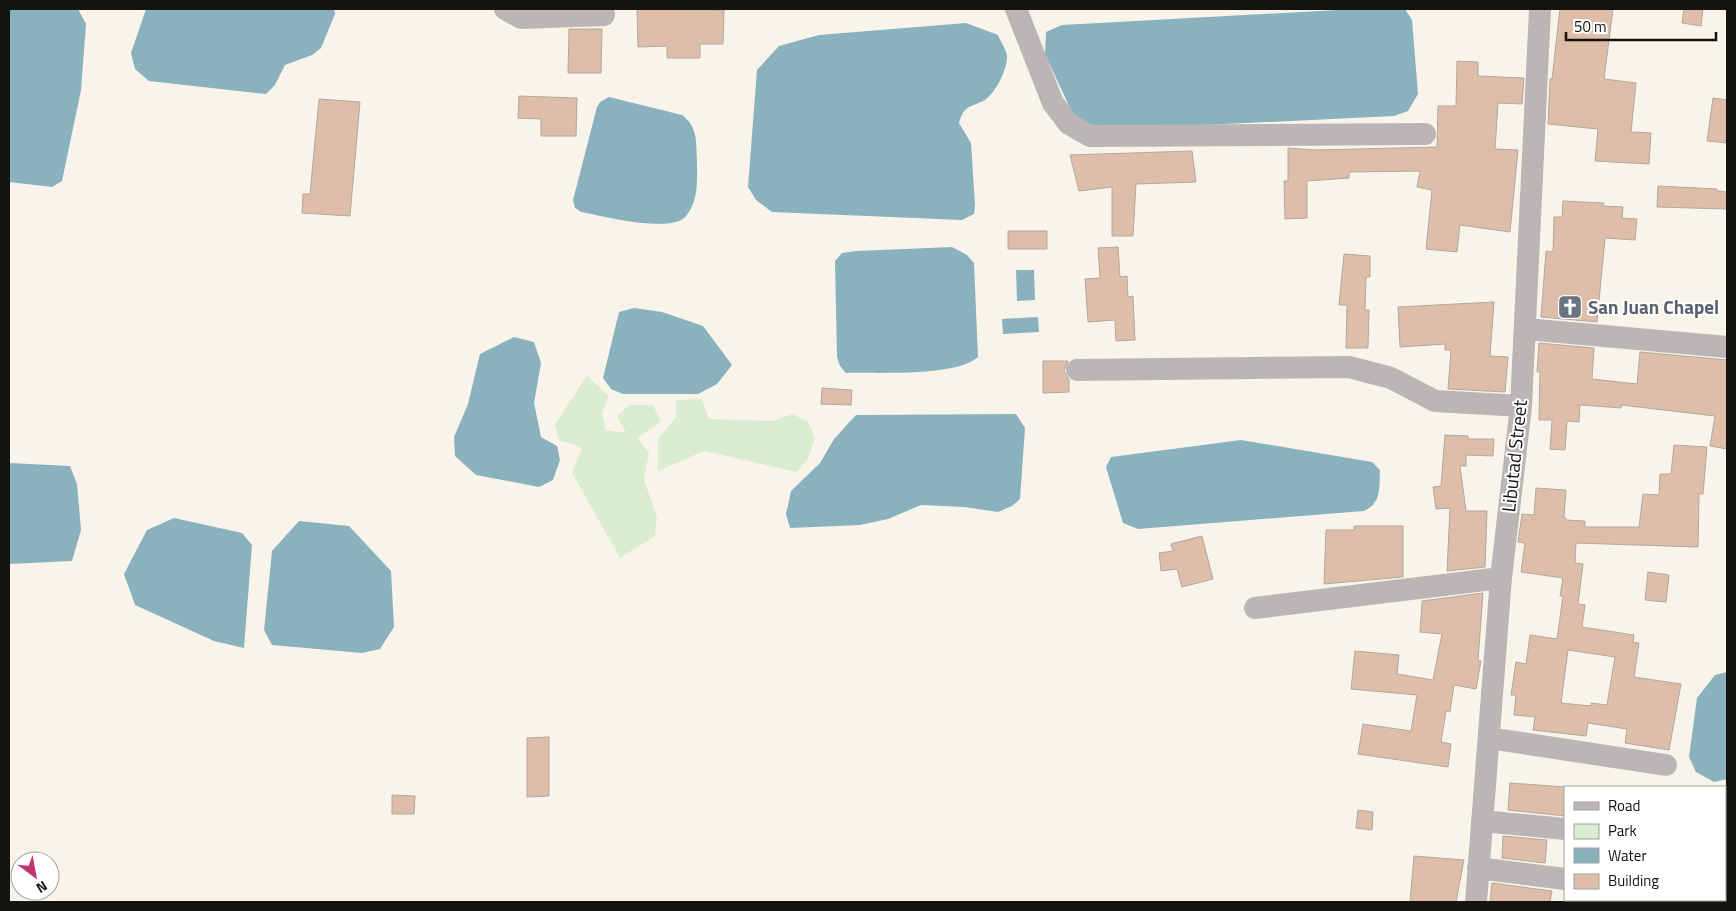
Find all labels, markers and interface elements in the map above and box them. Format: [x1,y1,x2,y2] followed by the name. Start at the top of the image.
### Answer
[1566,10,1716,42] scale bar
[1574,15,1607,38] text: 50 m
[1588,292,1719,321] place label: San Juan Chapel
[1557,294,1583,320] church icon: San Juan Chapel
[1493,398,1534,514] street label: Libutad Street
[1564,786,1726,901] legend
[1608,794,1640,817] text: Road
[1608,819,1637,842] text: Park
[1608,844,1647,867] text: Water
[10,851,60,901] north arrow
[1608,869,1659,892] text: Building
[32,876,52,899] text: N

